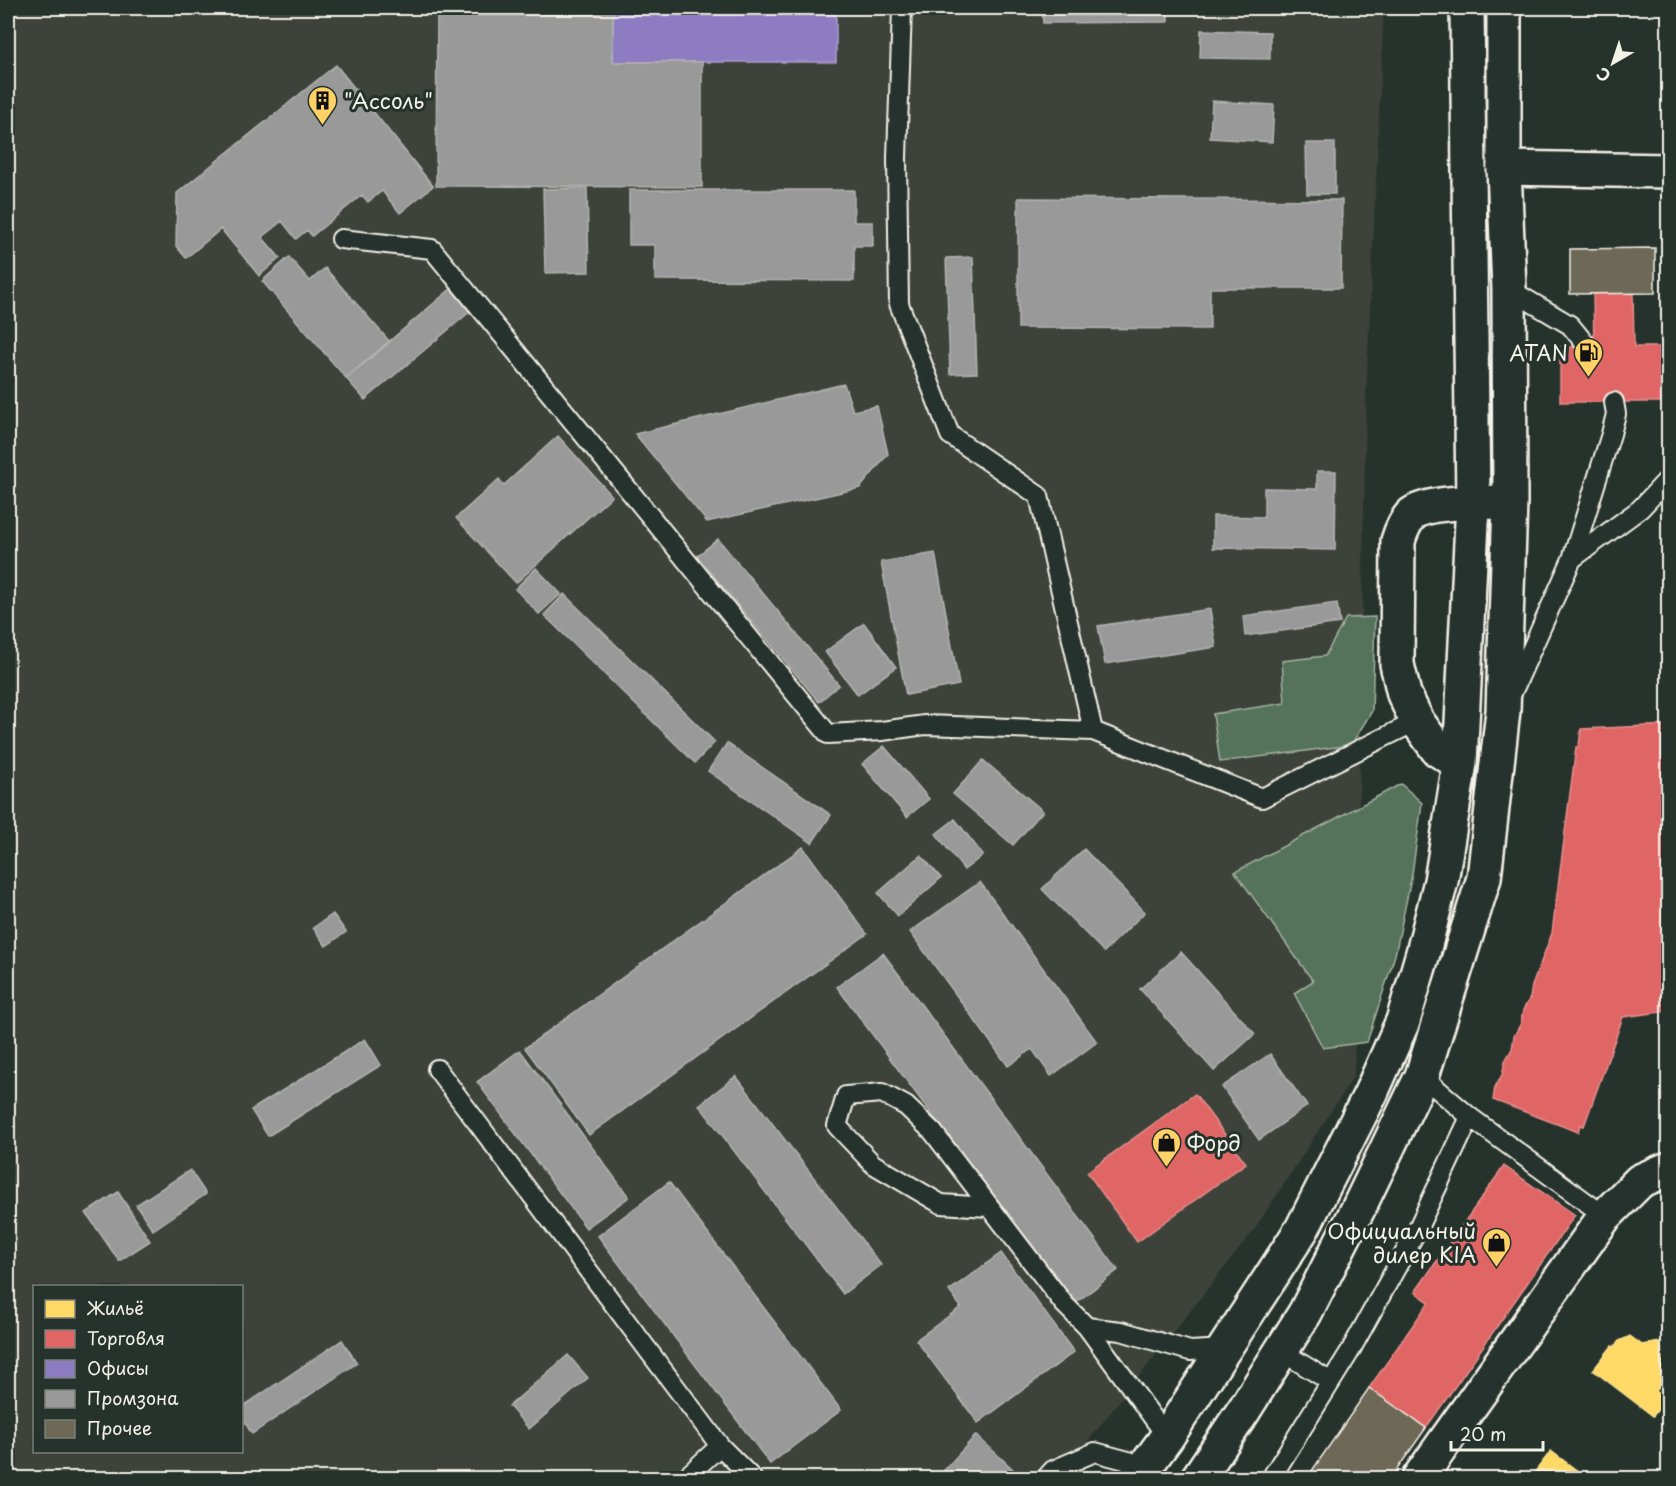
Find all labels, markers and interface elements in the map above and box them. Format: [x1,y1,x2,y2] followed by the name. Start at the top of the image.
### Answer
[1583,33,1643,93] north arrow
[1591,62,1615,89] text: С
[307,84,339,126] building icon: "Ассоль"
[344,84,433,116] place label: "Ассоль"
[1509,336,1568,368] place label: ATAN
[1573,336,1605,378] fuel station icon: ATAN
[1150,1126,1182,1168] shop icon: Форд
[1187,1126,1241,1158] place label: Форд
[1327,1214,1476,1270] place label: Официальный дилер KIA
[1481,1226,1513,1268] shop icon: Официальный дилер KIA
[33,1285,243,1453] legend
[86,1294,144,1321] text: Жильё
[87,1324,165,1351] text: Торговля
[87,1354,149,1381] text: Офисы
[87,1384,179,1411] text: Промзона
[87,1414,152,1441] text: Прочее
[1451,1414,1542,1452] scale bar
[1460,1420,1506,1447] text: 20 m

